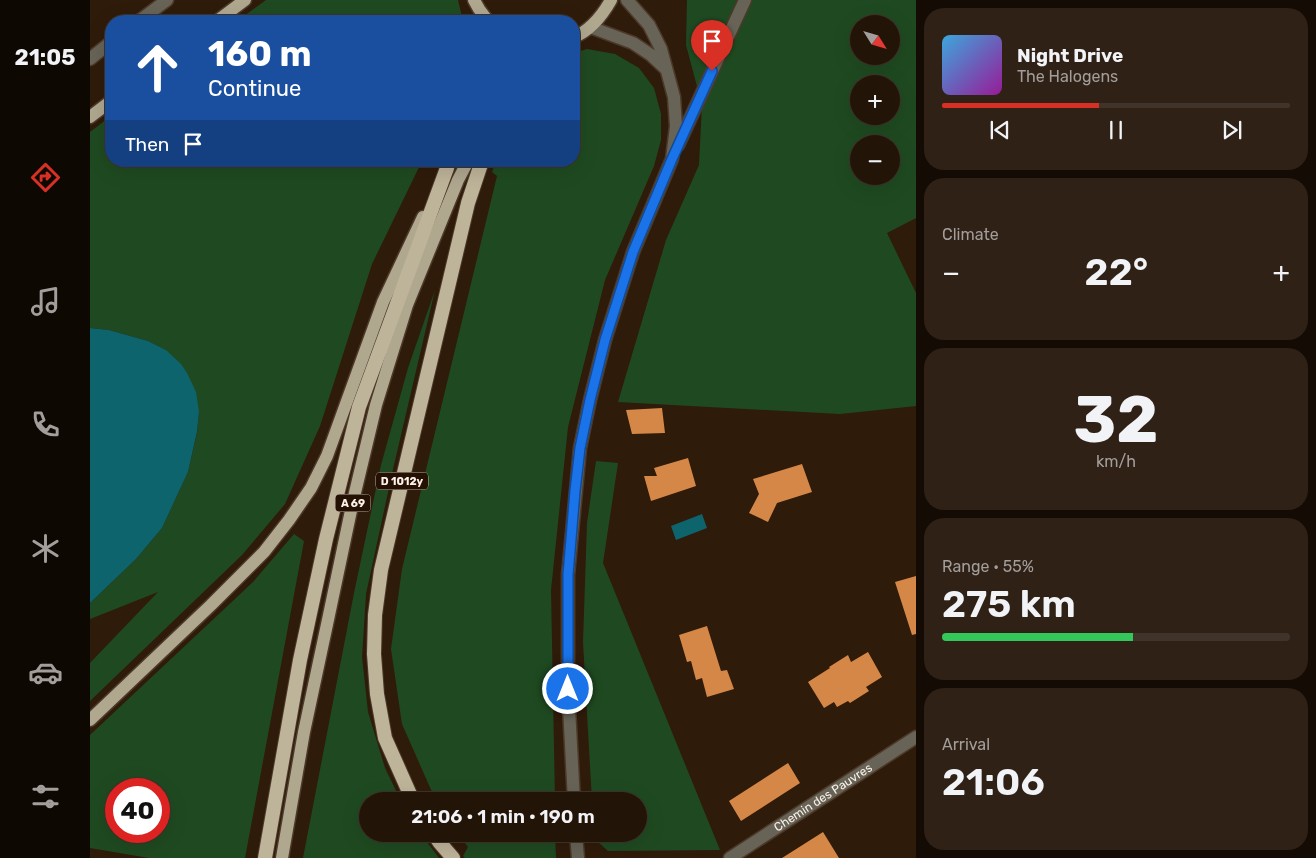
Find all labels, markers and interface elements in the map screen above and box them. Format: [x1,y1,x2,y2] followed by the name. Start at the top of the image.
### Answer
[850,15,900,65] north arrow
[850,15,900,185] map controls
[691,20,733,71] pin
[698,27,726,55] icon: arrive
[208,33,312,75] text: 160 m
[125,35,190,100] icon: ahead
[15,44,75,71] text: 21:05
[1017,44,1123,67] text: Night Drive
[1017,67,1118,86] text: The Halogens
[208,75,301,102] text: Continue
[850,75,900,125] button: +
[986,116,1014,144] icon: previous
[1102,116,1130,144] icon: pause
[1218,116,1246,144] icon: next
[179,130,207,158] icon: arrive
[125,133,169,156] text: Then
[850,135,900,185] button: −
[28,160,63,195] icon: directions
[942,225,999,244] text: Climate
[1085,249,1148,295] text: 22°
[942,256,960,289] text: −
[1273,256,1290,289] text: +
[28,284,63,319] icon: music
[1073,381,1159,458] text: 32
[28,407,63,442] icon: phone
[1096,452,1136,471] text: km/h
[376,472,428,490] road number: D 1012y
[336,494,370,512] road number: A 69
[28,531,63,566] icon: climate
[942,557,1034,576] text: Range · 55%
[942,581,1076,627] text: 275 km
[28,655,63,690] icon: car
[541,662,593,714] position arrow
[942,735,990,754] text: Arrival
[942,759,1045,805] text: 21:06
[771,760,875,834] street label: Chemin des Pauvres
[105,778,170,843] speed limit sign: 40
[28,779,63,814] icon: filters
[411,805,595,828] text: 21:06 · 1 min · 190 m

